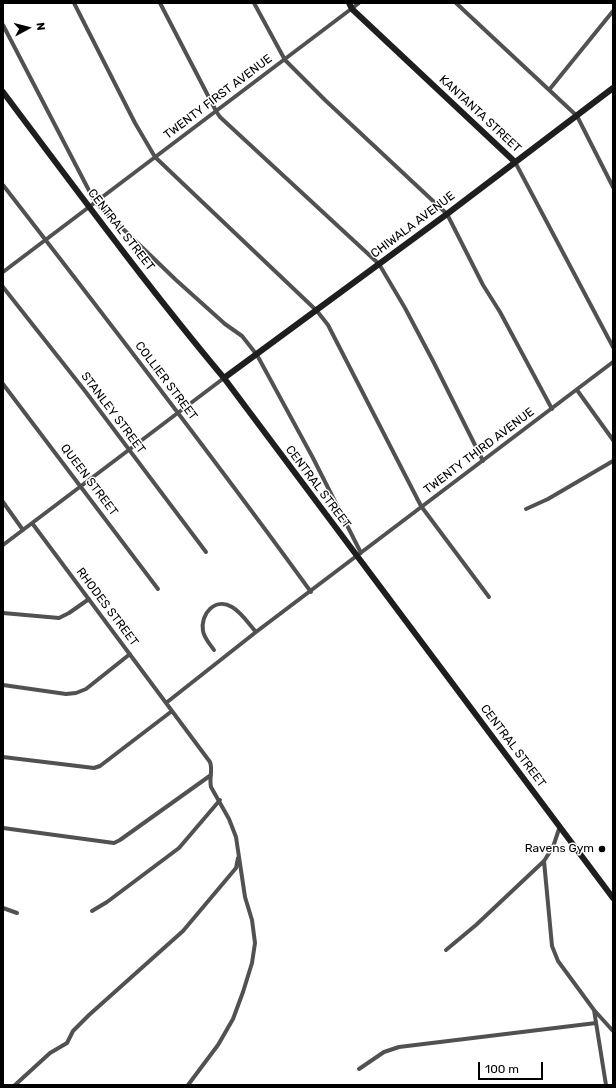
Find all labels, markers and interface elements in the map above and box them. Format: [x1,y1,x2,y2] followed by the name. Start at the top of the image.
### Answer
[8,8,48,48] north arrow
[33,22,47,31] text: N
[161,52,275,142] street label: TWENTY FIRST AVENUE
[436,72,524,156] street label: KANTANTA STREET
[85,186,157,274] street label: CENTRAL STREET
[368,189,458,261] street label: CHIWALA AVENUE
[132,339,200,423] street label: COLLIER STREET
[78,369,148,457] street label: STANLEY STREET
[421,405,537,497] street label: TWENTY THIRD AVENUE
[57,441,121,519] street label: QUEEN STREET
[282,443,354,531] street label: CENTRAL STREET
[73,565,141,649] street label: RHODES STREET
[477,702,549,790] street label: CENTRAL STREET
[525,842,594,856] place label: Ravens Gym
[597,844,607,854] marker: Ravens Gym
[480,1054,545,1080] scale bar
[485,1062,519,1076] text: 100 m

